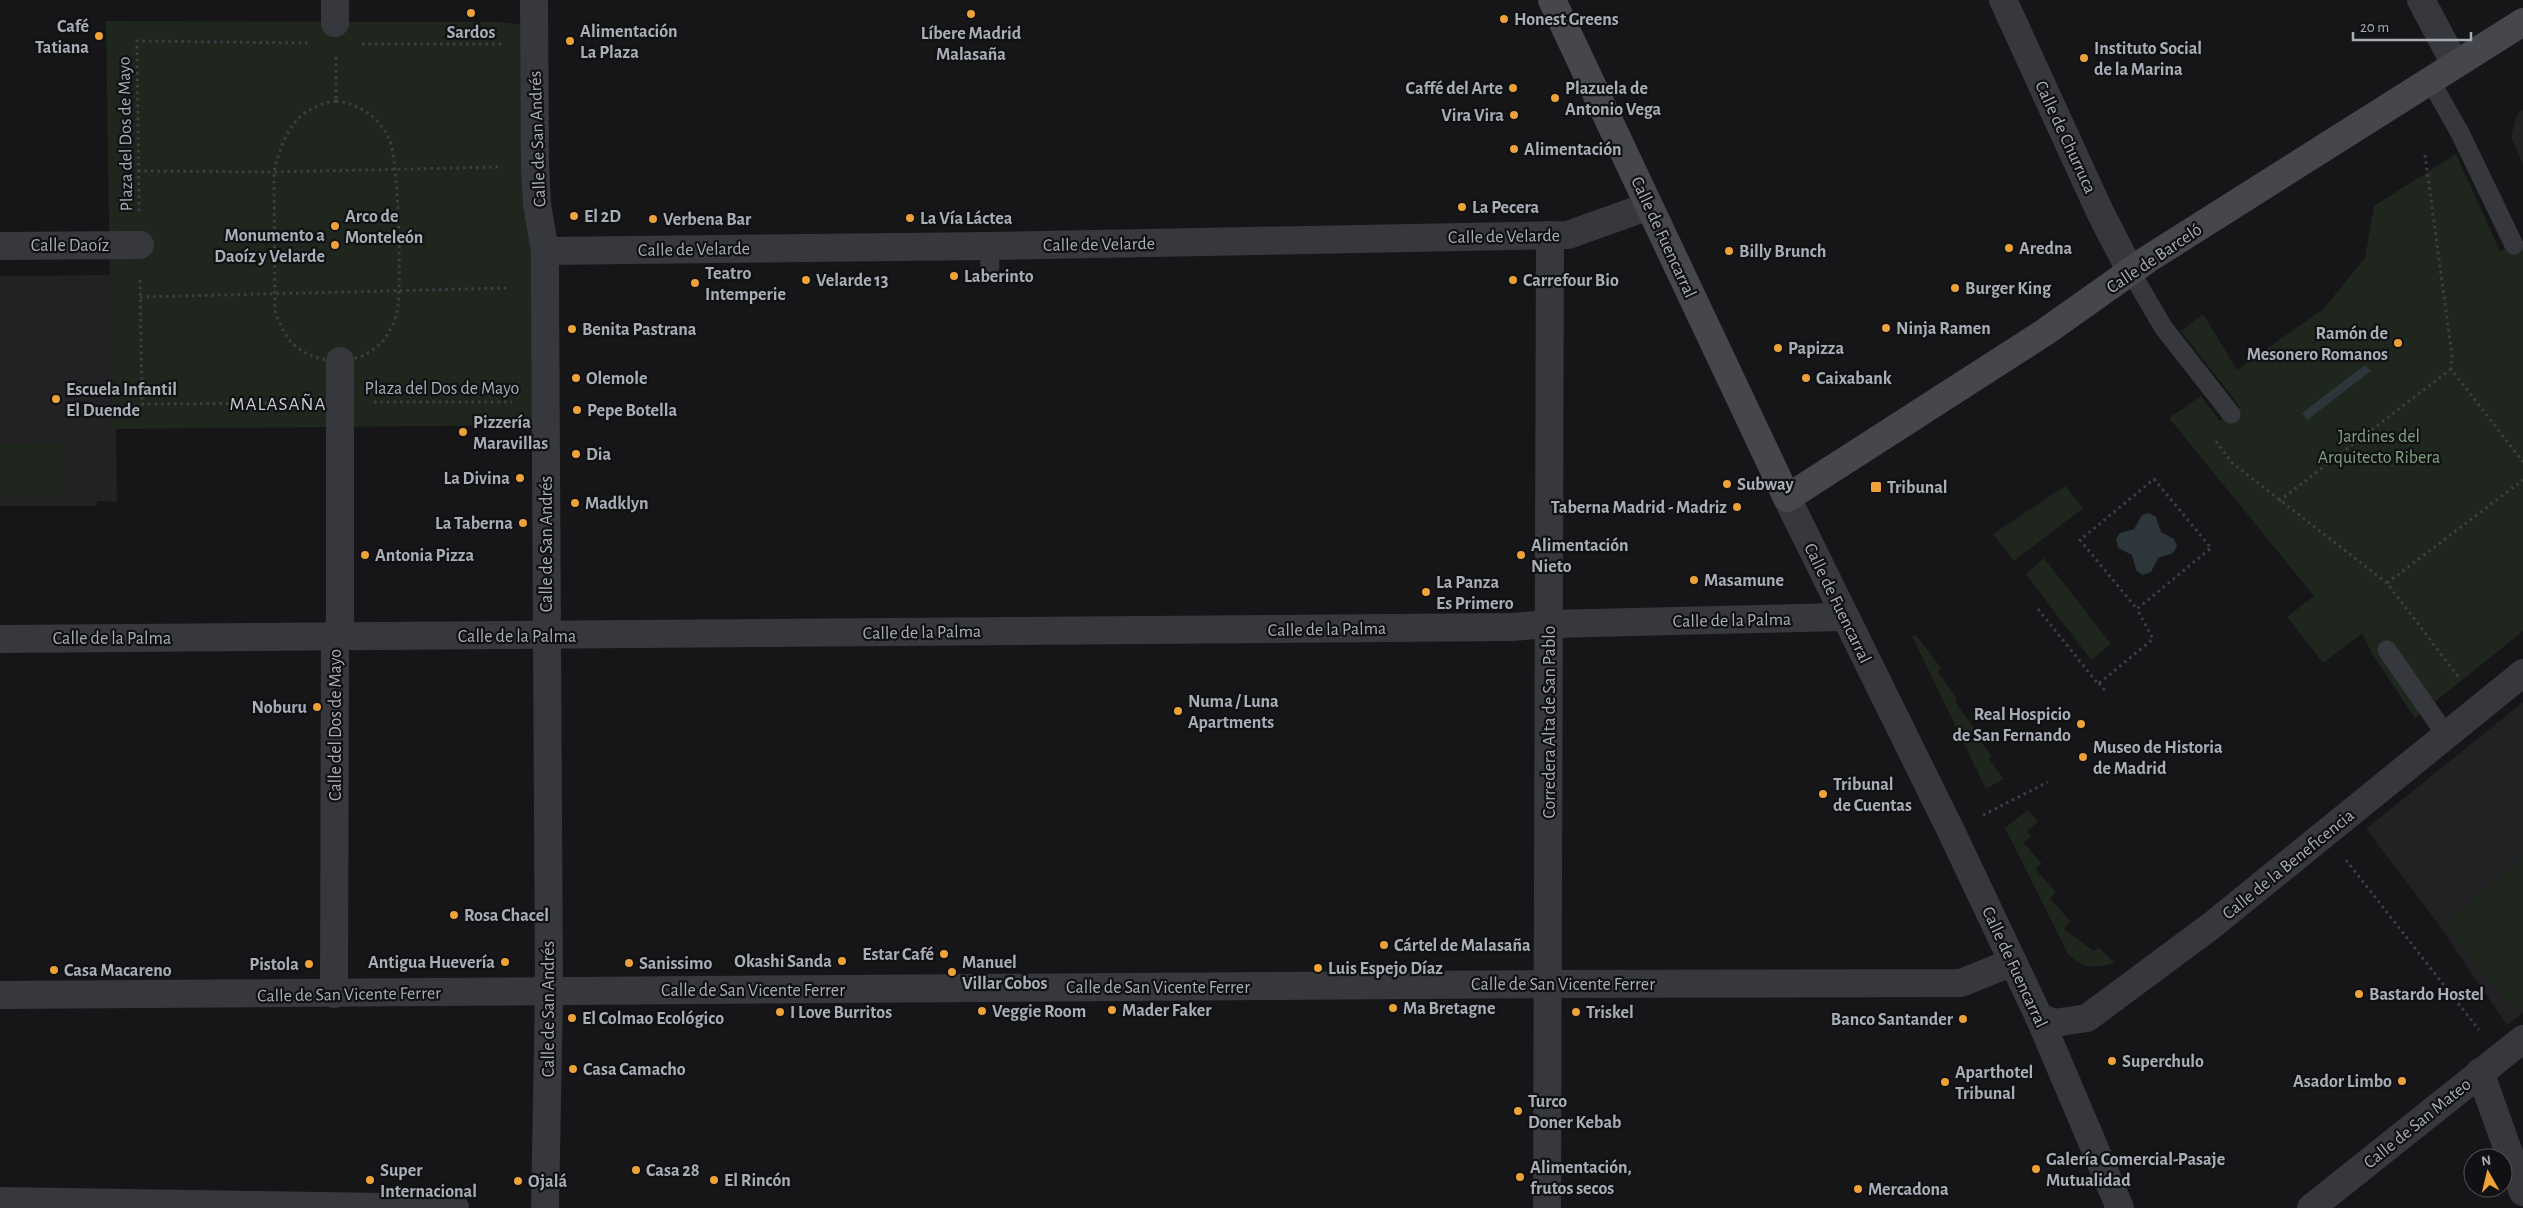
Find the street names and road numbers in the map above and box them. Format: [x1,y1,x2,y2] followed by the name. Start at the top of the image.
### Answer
[116,56,136,212] street label: Plaza del Dos de Mayo
[527,70,549,208] street label: Calle de San Andrés
[2031,78,2099,197] street label: Calle de Churruca
[1627,174,1699,301] street label: Calle de Fuencarral
[2104,220,2206,297] street label: Calle de Barceló
[1448,227,1560,247] street label: Calle de Velarde
[1043,235,1155,255] street label: Calle de Velarde
[31,237,109,255] street label: Calle Daoíz
[638,240,750,260] street label: Calle de Velarde
[365,380,520,398] street label: Plaza del Dos de Mayo
[538,476,556,612] street label: Calle de San Andrés
[1800,541,1874,666] street label: Calle de Fuencarral
[1673,611,1791,631] street label: Calle de la Palma
[1268,620,1386,640] street label: Calle de la Palma
[863,623,981,643] street label: Calle de la Palma
[1541,625,1559,818] street label: Corredera Alta de San Pablo
[458,628,576,646] street label: Calle de la Palma
[53,630,171,648] street label: Calle de la Palma
[327,649,345,801] street label: Calle del Dos de Mayo
[2219,806,2358,923] street label: Calle de la Beneficencia
[1978,904,2050,1031] street label: Calle de Fuencarral
[540,941,558,1077] street label: Calle de San Andrés
[1471,976,1655,994] street label: Calle de San Vicente Ferrer
[1066,979,1250,997] street label: Calle de San Vicente Ferrer
[661,982,845,1000] street label: Calle de San Vicente Ferrer
[257,984,441,1006] street label: Calle de San Vicente Ferrer
[2361,1075,2475,1172] street label: Calle de San Mateo

